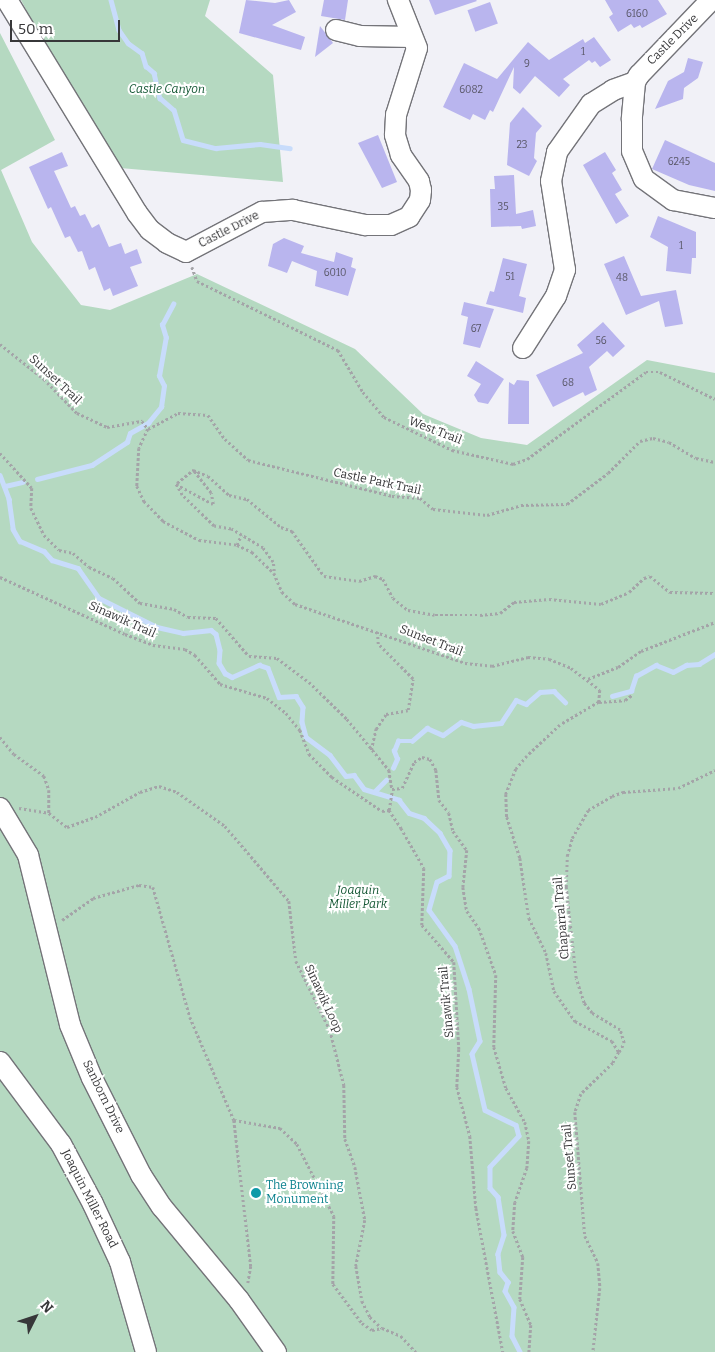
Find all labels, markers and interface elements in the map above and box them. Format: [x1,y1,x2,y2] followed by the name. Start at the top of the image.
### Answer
[626,9,648,21] house number: 6160
[12,10,122,42] scale bar
[645,12,701,68] street label: Castle Drive
[18,20,53,38] text: 50 m
[581,47,585,59] house number: 1
[524,59,530,71] house number: 9
[129,83,205,97] park label: Castle Canyon
[459,85,483,97] house number: 6082
[516,140,528,152] house number: 23
[668,157,690,169] house number: 6245
[497,202,509,214] house number: 35
[196,209,262,251] street label: Castle Drive
[679,241,683,253] house number: 1
[324,268,346,280] house number: 6010
[505,272,515,284] house number: 51
[616,273,628,285] house number: 48
[471,324,481,336] house number: 67
[595,336,607,348] house number: 56
[26,352,84,408] street label: Sunset Trail
[562,378,574,390] house number: 68
[406,414,464,448] street label: West Trail
[332,466,422,498] street label: Castle Park Trail
[86,599,158,641] street label: Sinawik Trail
[397,622,465,660] street label: Sunset Trail
[551,876,573,960] street label: Chaparral Trail
[329,884,387,912] park label: Joaquin Miller Park
[301,962,345,1036] street label: Sinawik Loop
[437,966,457,1038] street label: Sinawik Trail
[79,1058,127,1136] street label: Sanborn Drive
[560,1123,580,1191] street label: Sunset Trail
[58,1147,120,1251] street label: Joaquin Miller Road
[266,1179,343,1207] place label: The Browning Monument
[250,1187,262,1199] marker: The Browning Monument
[10,1292,60,1342] north arrow
[37,1297,57,1316] text: N

